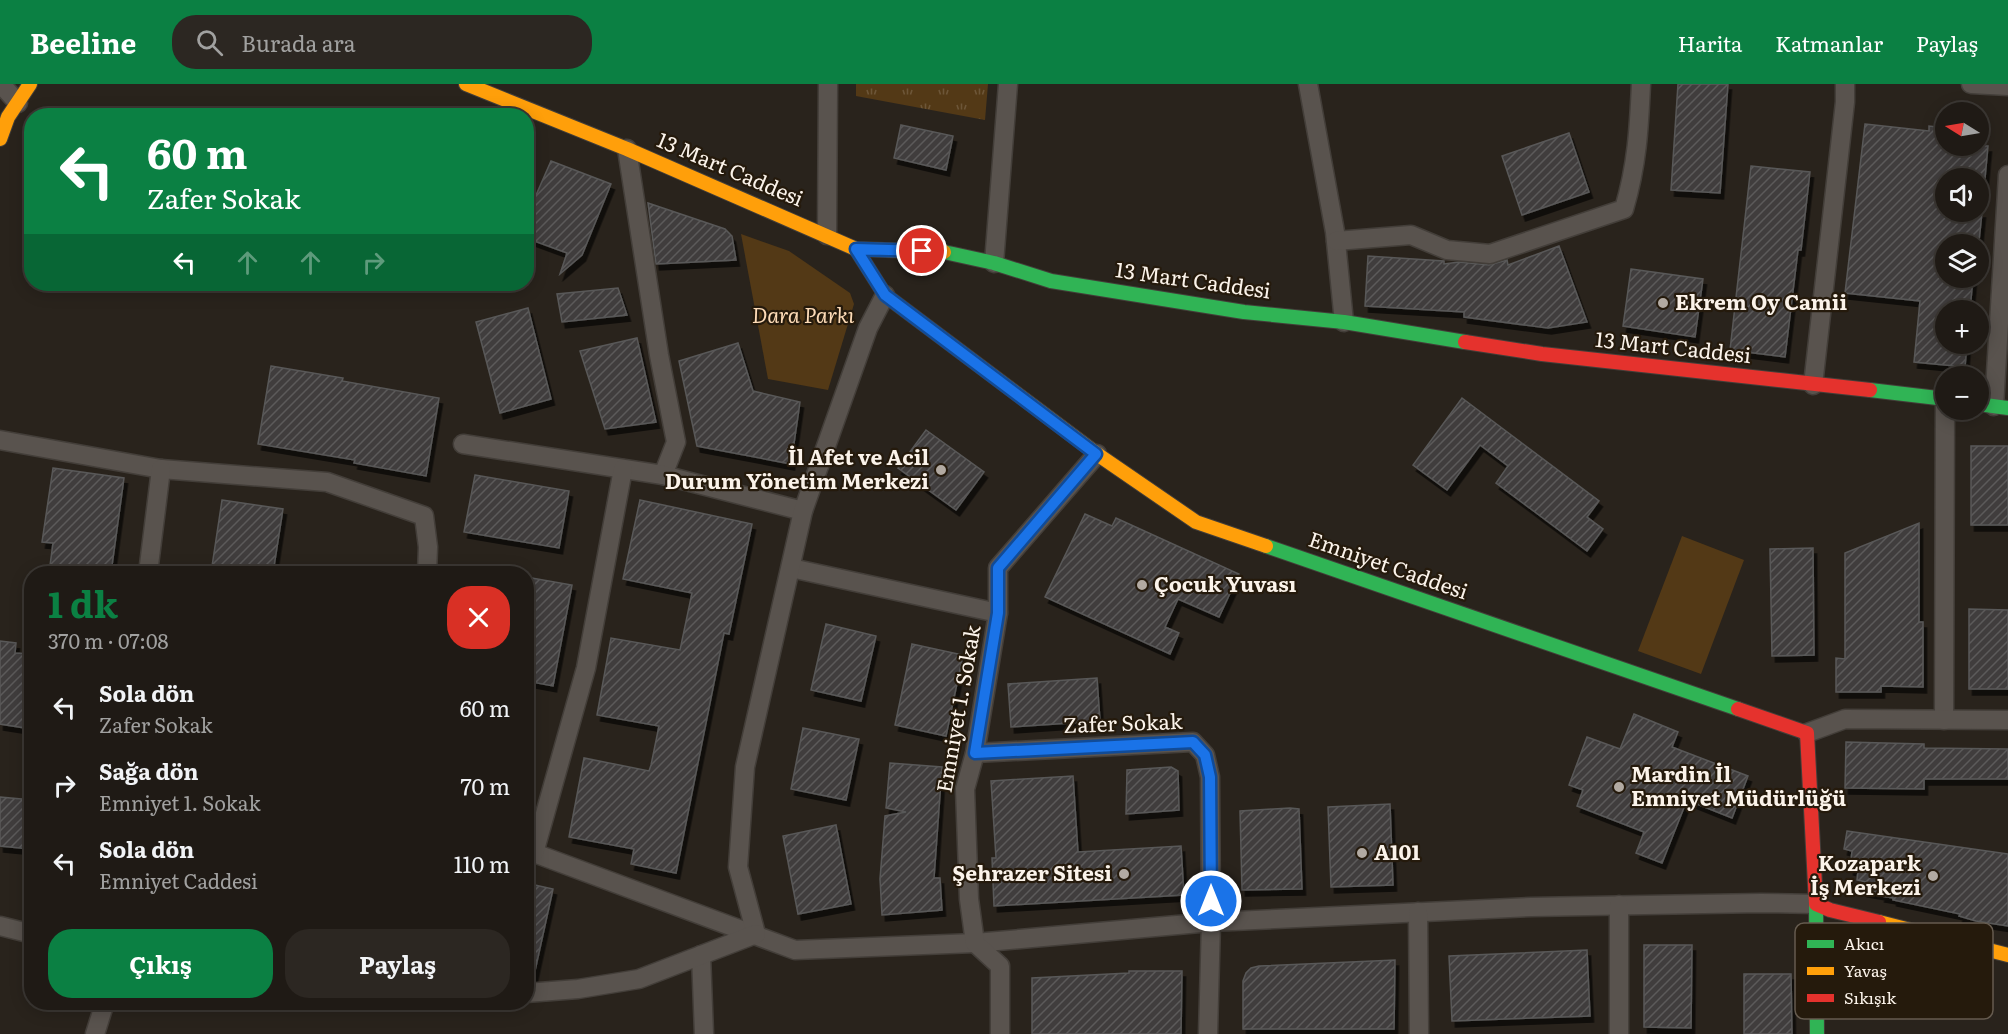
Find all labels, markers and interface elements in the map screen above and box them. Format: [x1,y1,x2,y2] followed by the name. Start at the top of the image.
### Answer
[172,15,592,69] search box
[30,21,136,63] text: Beeline
[193,26,226,59] icon: search
[241,26,356,59] text: Burada ara
[1678,27,1742,58] text: Harita
[1775,27,1883,58] text: Katmanlar
[1916,27,1978,58] text: Paylaş
[1935,102,1989,156] north arrow
[1935,102,1989,420] map controls
[147,120,248,182] text: 60 m
[653,123,809,213] street label: 13 Mart Caddesi
[48,132,126,210] icon: left
[1935,168,1989,222] button: sound
[147,177,300,217] text: Zafer Sokak
[896,225,947,276] pin
[905,234,938,267] icon: arrive
[1935,234,1989,288] button: layers
[168,246,201,279] icon: left
[231,246,264,279] icon: ahead
[294,246,327,279] icon: ahead
[357,246,390,279] icon: right
[1114,252,1273,305] street label: 13 Mart Caddesi
[1675,285,1847,316] place label: Ekrem Oy Camii
[1656,296,1670,310] marker: Ekrem Oy Camii
[752,298,855,329] park label: Dara Parkı
[1935,300,1989,354] button: +
[1594,322,1753,369] street label: 13 Mart Caddesi
[1935,366,1989,420] button: −
[665,440,929,495] place label: İl Afet ve Acil Durum Yönetim Merkezi
[934,463,948,477] marker: İl Afet ve Acil Durum Yönetim Merkezi
[1305,522,1473,605] street label: Emniyet Caddesi
[1154,567,1297,598] place label: Çocuk Yuvası
[48,576,118,629] text: 1 dk
[1135,578,1149,592] marker: Çocuk Yuvası
[447,586,510,649] button: close
[927,622,987,795] street label: Emniyet 1. Sokak
[48,625,169,655] text: 370 m · 07:08
[99,676,194,709] text: Sola dön
[48,691,81,724] icon: left
[460,691,510,724] text: 60 m
[1063,704,1183,739] street label: Zafer Sokak
[99,709,213,739] text: Zafer Sokak
[99,754,199,787] text: Sağa dön
[1631,757,1846,812] place label: Mardin İl Emniyet Müdürlüğü
[48,769,81,802] icon: right
[460,769,510,802] text: 70 m
[1612,780,1626,794] marker: Mardin İl Emniyet Müdürlüğü
[99,787,261,817] text: Emniyet 1. Sokak
[99,832,194,865] text: Sola dön
[1374,835,1421,866] place label: A101
[1355,846,1369,860] marker: A101
[1810,846,1922,901] place label: Kozapark İş Merkezi
[48,847,81,880] icon: left
[454,847,510,880] text: 110 m
[952,856,1112,887] place label: Şehrazer Sitesi
[99,865,258,895] text: Emniyet Caddesi
[1117,867,1131,881] marker: Şehrazer Sitesi
[1179,869,1243,933] position arrow
[1926,869,1940,883] marker: Kozapark İş Merkezi
[1795,923,1993,1019] legend
[48,929,273,998] button: Çıkış
[285,929,510,998] button: Paylaş
[1844,931,1884,955] text: Akıcı
[1844,958,1887,982] text: Yavaş
[1844,985,1896,1009] text: Sıkışık

